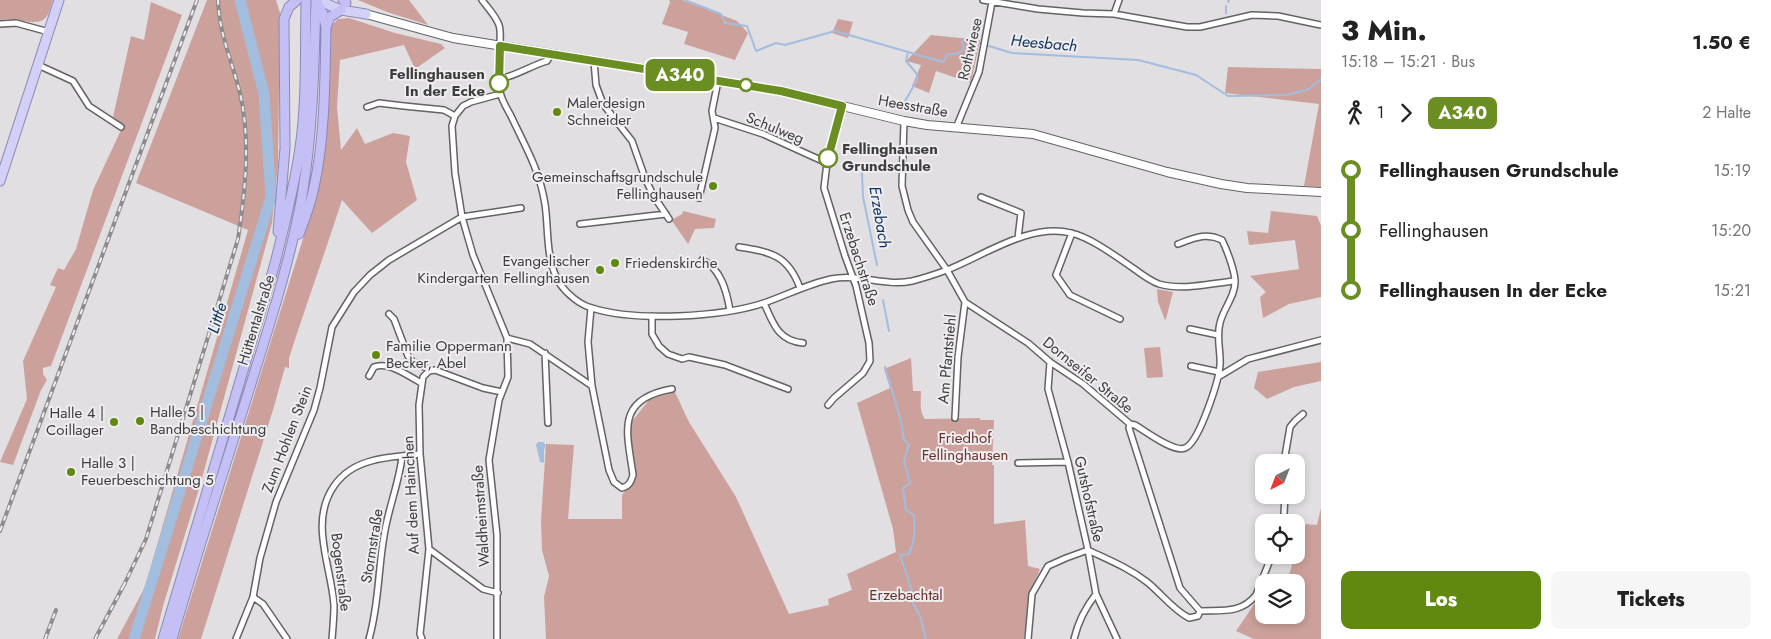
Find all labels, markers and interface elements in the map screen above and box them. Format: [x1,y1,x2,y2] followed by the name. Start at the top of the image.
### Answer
[1341,10,1427,51] text: 3 Min.
[952,15,988,82] street label: Rothwiese
[1010,29,1078,57] water label: Heesbach
[1692,29,1751,56] text: 1.50 €
[1341,50,1475,73] text: 15:18 – 15:21 · Bus
[645,59,715,91] line badge: A340
[656,62,704,88] text: A340
[389,63,485,102] place label: Fellinghausen In der Ecke
[489,73,509,93] marker: Fellinghausen In der Ecke
[739,78,753,92] unlabelled marker
[876,89,950,123] street label: Heesstraße
[567,92,645,131] place label: Malerdesign Schneider
[1341,99,1369,127] icon: walk
[1392,99,1420,127] icon: forward
[1438,100,1487,126] text: A340
[1377,101,1384,124] text: 1
[1702,101,1751,124] text: 2 Halte
[551,106,563,118] marker: Malerdesign Schneider
[743,106,807,150] street label: Schulweg
[842,138,938,177] place label: Fellinghausen Grundschule
[818,148,838,168] marker: Fellinghausen Grundschule
[1379,157,1619,184] text: Fellinghausen Grundschule
[1714,159,1751,182] text: 15:19
[532,166,703,205] place label: Gemeinschaftsgrundschule Fellinghausen
[707,180,719,192] marker: Gemeinschaftsgrundschule Fellinghausen
[863,184,897,250] water label: Erzebach
[834,209,885,309] street label: Erzebachstraße
[1379,217,1489,244] text: Fellinghausen
[1711,219,1751,242] text: 15:20
[417,250,591,289] place label: Evangelischer Kindergarten Fellinghausen
[625,252,718,274] place label: Friedenskirche
[609,257,621,269] marker: Friedenskirche
[594,264,606,276] marker: Evangelischer Kindergarten Fellinghausen
[232,272,280,368] street label: Hüttentalstraße
[1379,277,1607,304] text: Fellinghausen In der Ecke
[1714,279,1751,302] text: 15:21
[201,300,233,336] water label: Littfe
[932,313,962,405] street label: Am Pfantstiehl
[1038,331,1138,419] street label: Dornseifer Straße
[386,335,512,374] place label: Familie Oppermann Becker, Abel
[370,349,382,361] marker: Familie Oppermann Becker, Abel
[256,382,318,496] street label: Zum Hohlen Stein
[150,401,266,440] place label: Halle 5 | Bandbeschichtung
[46,402,105,441] place label: Halle 4 | Coillager
[134,415,146,427] marker: Halle 5 | Bandbeschichtung
[108,416,120,428] marker: Halle 4 | Coillager
[922,427,1008,466] park label: Friedhof Fellinghausen
[397,435,425,555] street label: Auf dem Hainchen
[81,452,214,491] place label: Halle 3 | Feuerbeschichtung 5
[1068,454,1110,544] street label: Gutshofstraße
[1255,454,1305,504] north arrow
[1255,454,1305,624] map controls
[466,464,496,568] street label: Waldheimstraße
[65,466,77,478] marker: Halle 3 | Feuerbeschichtung 5
[355,507,389,585] street label: Stormstraße
[1255,514,1305,564] button: locate
[325,531,357,613] street label: Bogenstraße
[1341,571,1541,629] button: Los
[1551,571,1751,629] button: Tickets
[1255,574,1305,624] button: layers
[869,584,943,606] park label: Erzebachtal

